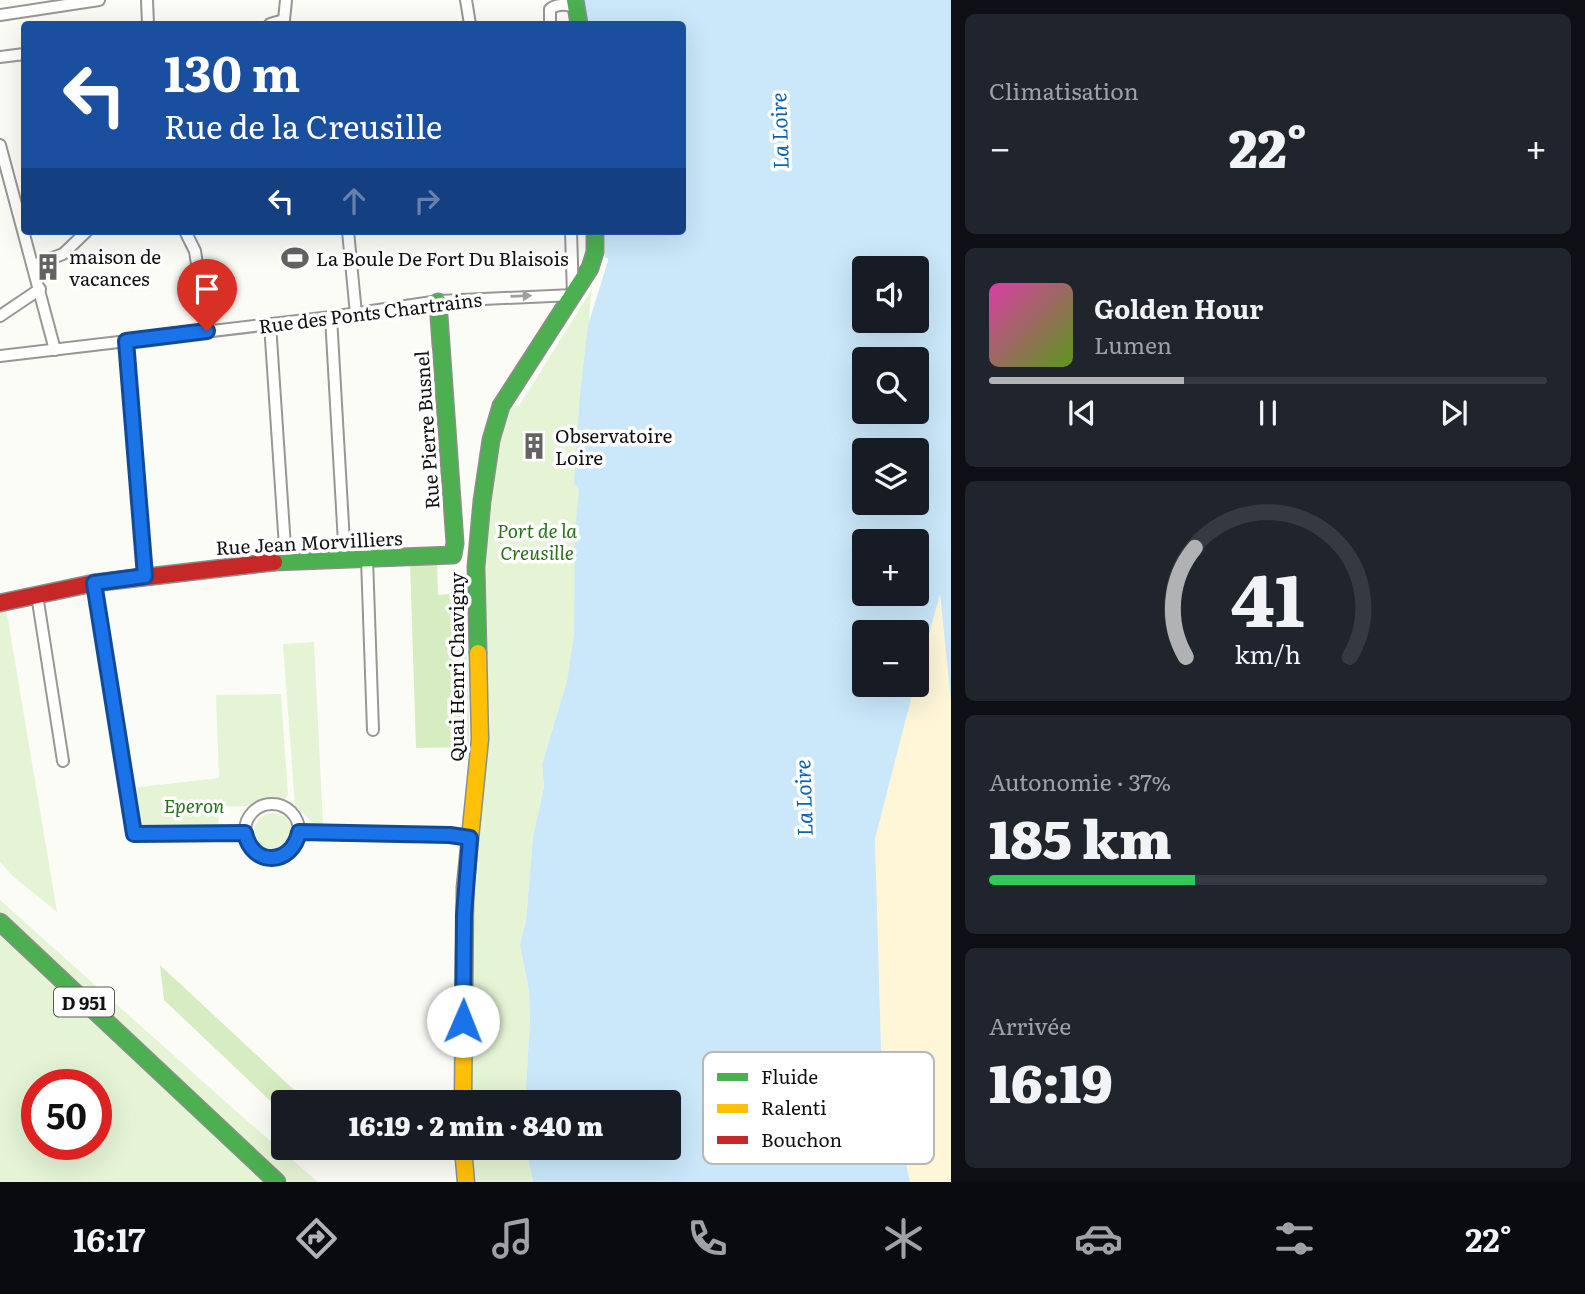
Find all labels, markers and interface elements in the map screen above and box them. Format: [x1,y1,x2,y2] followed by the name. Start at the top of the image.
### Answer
[164,34,300,107] text: 130 m
[49,49,140,140] icon: left
[989,73,1139,107] text: Climatisation
[761,92,795,170] water label: La Loire
[164,101,442,149] text: Rue de la Creusille
[1229,107,1307,184] text: 22°
[989,117,1011,174] text: −
[1525,117,1547,174] text: +
[262,182,300,220] icon: left
[335,182,373,220] icon: ahead
[408,182,446,220] icon: right
[69,242,161,292] place label: maison de vacances
[280,243,310,273] sports icon: La Boule De Fort Du Blaisois
[316,244,569,272] place label: La Boule De Fort Du Blaisois
[33,252,63,282] building icon: maison de vacances
[852,256,929,697] map controls
[852,256,929,333] button: sound
[177,259,237,331] pin
[188,270,226,308] icon: arrive
[257,284,484,340] street label: Rue des Ponts Chartrains
[1094,288,1263,327] text: Golden Hour
[511,291,533,302] one-way arrow
[1094,327,1172,361] text: Lumen
[852,347,929,424] button: search
[406,350,446,510] street label: Rue Pierre Busnel
[1063,394,1101,432] icon: previous
[1249,394,1287,432] icon: pause
[1435,394,1473,432] icon: next
[555,421,672,471] place label: Observatoire Loire
[519,431,549,461] building icon: Observatoire Loire
[852,438,929,515] button: layers
[497,516,577,566] park label: Port de la Creusille
[215,523,404,561] street label: Rue Jean Morvilliers
[852,529,929,606] button: +
[1231,541,1305,649] text: 41
[442,572,470,762] street label: Quai Henri Chavigny
[852,620,929,697] button: −
[1235,635,1301,672] text: km/h
[785,759,819,837] water label: La Loire
[989,764,1171,798] text: Autonomie · 37%
[164,791,225,819] park label: Eperon
[989,798,1172,875] text: 185 km
[426,984,500,1058] position arrow
[54,987,114,1016] road number: D 951
[989,1008,1071,1042] text: Arrivée
[989,1042,1113,1119] text: 16:19
[703,1052,934,1164] legend
[761,1062,818,1090] text: Fluide
[21,1069,112,1160] speed limit sign: 50
[761,1093,827,1121] text: Ralenti
[349,1105,603,1144] text: 16:19 · 2 min · 840 m
[761,1125,842,1153] text: Bouchon
[73,1214,145,1262] text: 16:17
[292,1214,341,1263] icon: directions
[488,1214,537,1263] icon: music
[683,1214,732,1263] icon: phone
[879,1214,928,1263] icon: climate
[1074,1214,1123,1263] icon: car
[1270,1214,1319,1263] icon: filters
[1465,1214,1512,1262] text: 22°

